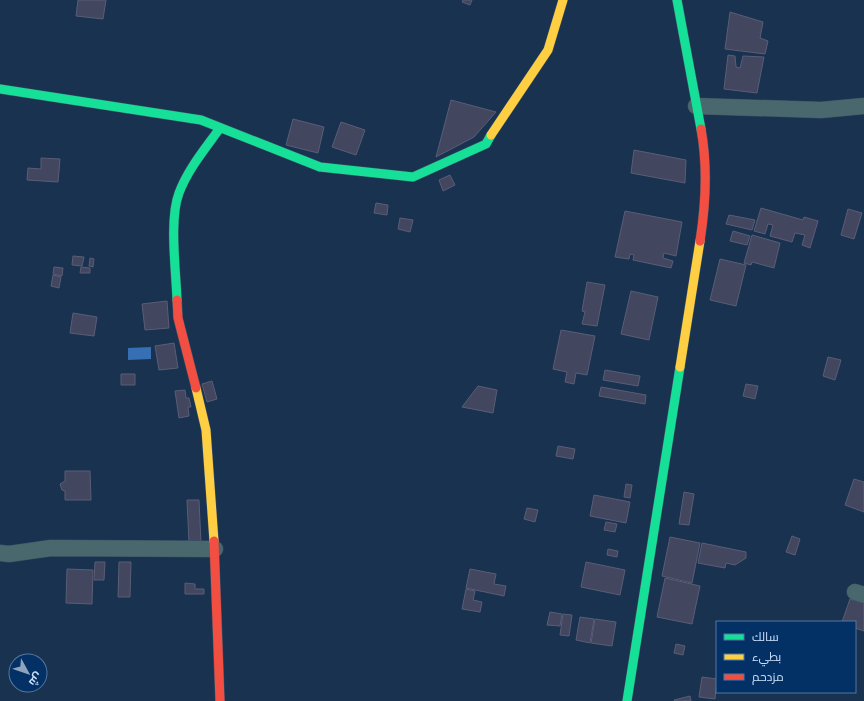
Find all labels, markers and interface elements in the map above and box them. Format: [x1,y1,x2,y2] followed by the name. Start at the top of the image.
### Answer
[716,621,856,693] legend
[752,629,779,645] text: سالك
[752,649,781,667] text: بطيء
[8,653,48,693] north arrow
[25,669,46,689] text: ش
[752,669,784,685] text: مزدحم

